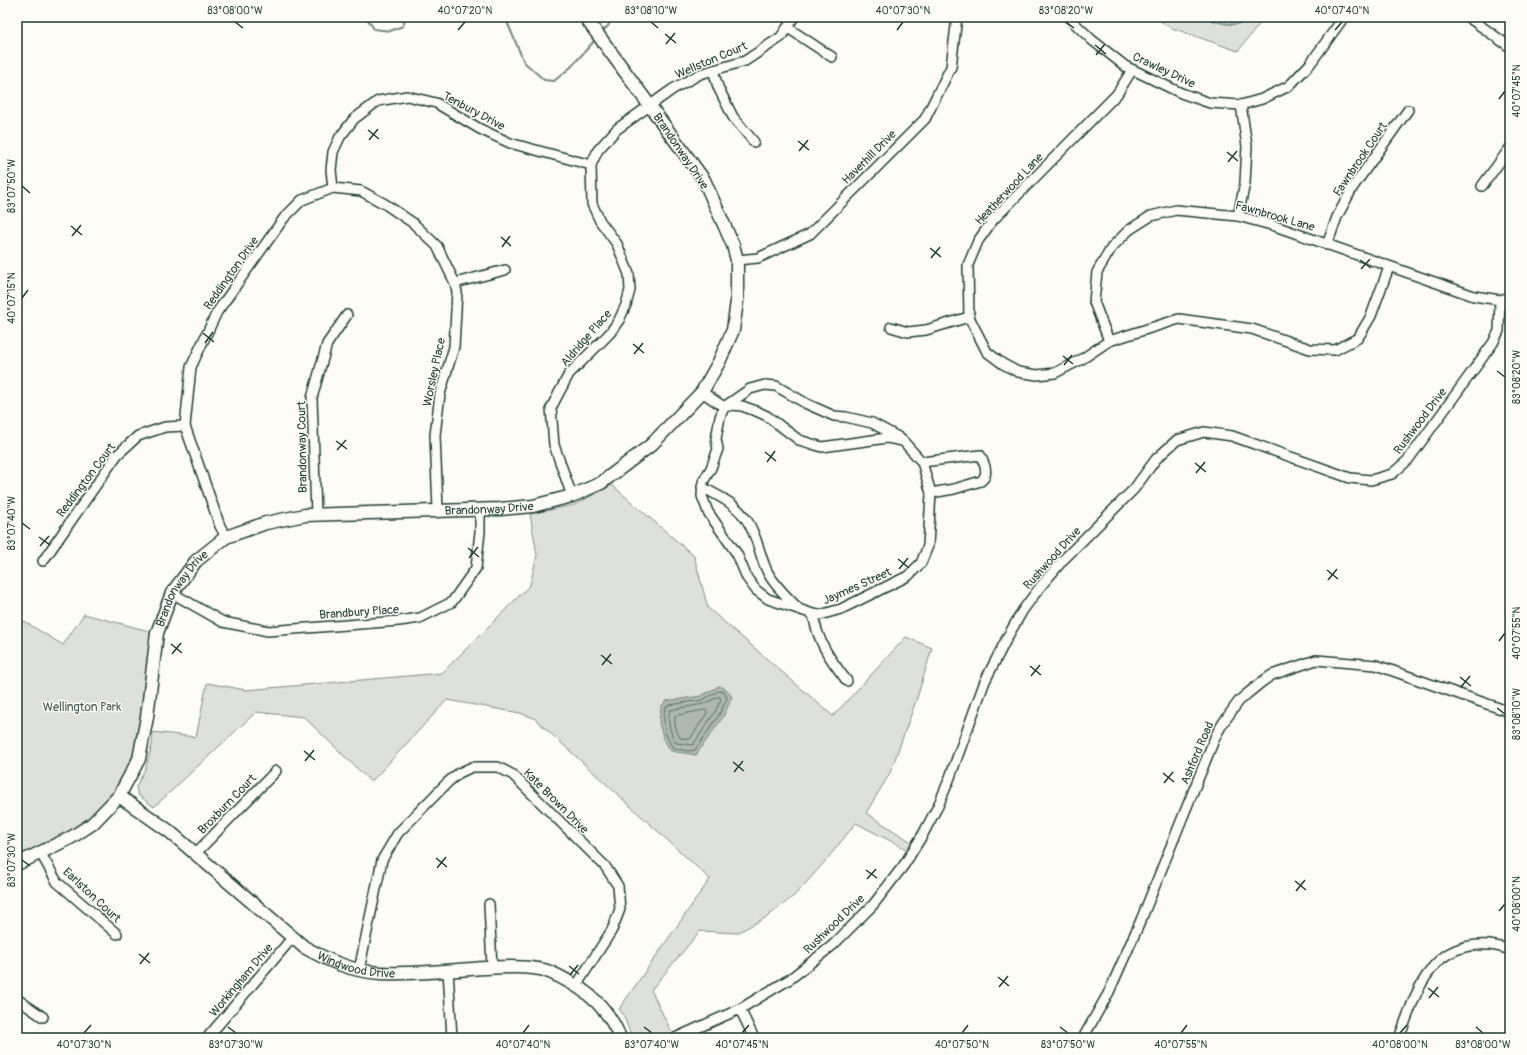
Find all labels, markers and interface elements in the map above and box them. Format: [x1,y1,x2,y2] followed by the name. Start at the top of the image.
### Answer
[207,5,263,17] text: 83°08'00"W
[438,5,492,17] text: 40°07'20"N
[625,5,678,17] text: 83°08'10"W
[876,5,930,17] text: 40°07'30"N
[1039,5,1093,17] text: 83°08'20"W
[1315,5,1370,17] text: 40°07'40"N
[673,38,750,82] street label: Wellston Court
[1130,49,1198,92] street label: Crawley Drive
[1511,64,1523,118] text: 40°07'45"N
[440,89,507,134] street label: Tenbury Drive
[650,110,712,192] street label: Brandonway Drive
[1330,119,1391,199] street label: Fawnbrook Court
[839,127,900,188] street label: Haverhill Drive
[972,150,1047,229] street label: Heatherwood Lane
[6,159,18,213] text: 83°07'50"W
[1233,198,1316,235] street label: Fawnbrook Lane
[201,234,262,313] street label: Reddington Drive
[6,272,18,324] text: 40°07'15"N
[558,307,615,370] street label: Aldridge Place
[420,336,449,408] street label: Worsley Place
[1511,350,1523,404] text: 83°08'20"W
[1391,385,1450,457] street label: Rushwood Drive
[294,401,311,493] street label: Brandonway Court
[54,440,119,520] street label: Reddington Court
[6,495,18,550] text: 83°07'40"W
[444,499,534,519] street label: Brandonway Drive
[1020,524,1084,593] street label: Rushwood Drive
[153,547,211,629] street label: Brandonway Drive
[821,565,894,608] street label: Jaymes Street
[319,602,400,623] street label: Brandbury Place
[1511,606,1523,659] text: 40°07'55"N
[1511,687,1523,740] text: 83°08'10"W
[43,700,121,715] park label: Wellington Park
[1178,719,1217,787] street label: Ashford Road
[520,766,591,837] street label: Kate Brown Drive
[195,771,260,838] street label: Broxburn Court
[6,832,18,887] text: 83°07'30"W
[60,865,124,926] street label: Earlston Court
[1511,876,1523,932] text: 40°08'00"N
[801,891,868,957] street label: Rushwood Drive
[206,941,276,1020] street label: Workingham Drive
[314,948,395,981] street label: Windwood Drive
[57,1039,111,1051] text: 40°07'30"N
[209,1039,264,1051] text: 83°07'30"W
[496,1039,551,1051] text: 40°07'40"N
[625,1039,680,1051] text: 83°07'40"W
[715,1039,769,1051] text: 40°07'45"N
[935,1039,989,1051] text: 40°07'50"N
[1041,1039,1095,1051] text: 83°07'50"W
[1155,1039,1208,1051] text: 40°07'55"N
[1372,1039,1428,1051] text: 40°08'00"N
[1455,1039,1511,1051] text: 83°08'00"W

